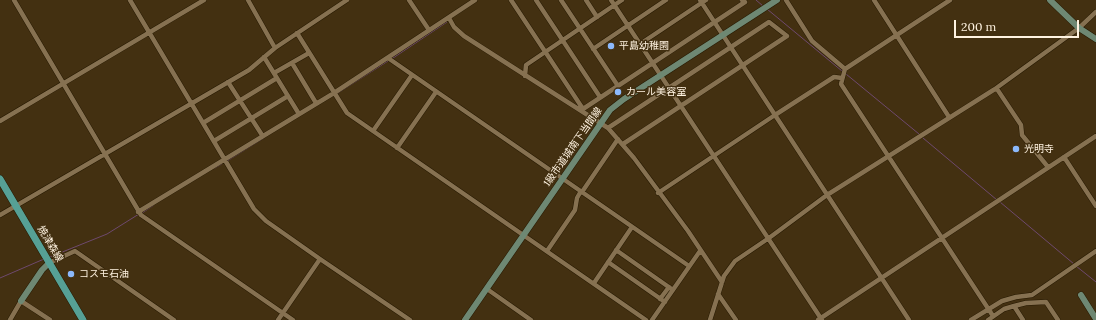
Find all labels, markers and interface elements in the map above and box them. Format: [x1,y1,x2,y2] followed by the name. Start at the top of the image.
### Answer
[956,12,1081,38] scale bar
[961,19,996,34] text: 200 m
[619,40,669,52] place label: 平島幼稚園
[606,41,616,51] marker: 平島幼稚園
[626,86,686,98] place label: カール美容室
[613,87,623,97] marker: カール美容室
[541,105,605,189] street label: 1級市道城南下当間線
[1024,143,1054,155] place label: 光明寺
[1011,144,1021,154] marker: 光明寺
[35,224,65,264] street label: 焼津森線
[79,268,129,280] place label: コスモ石油
[66,269,76,279] marker: コスモ石油

